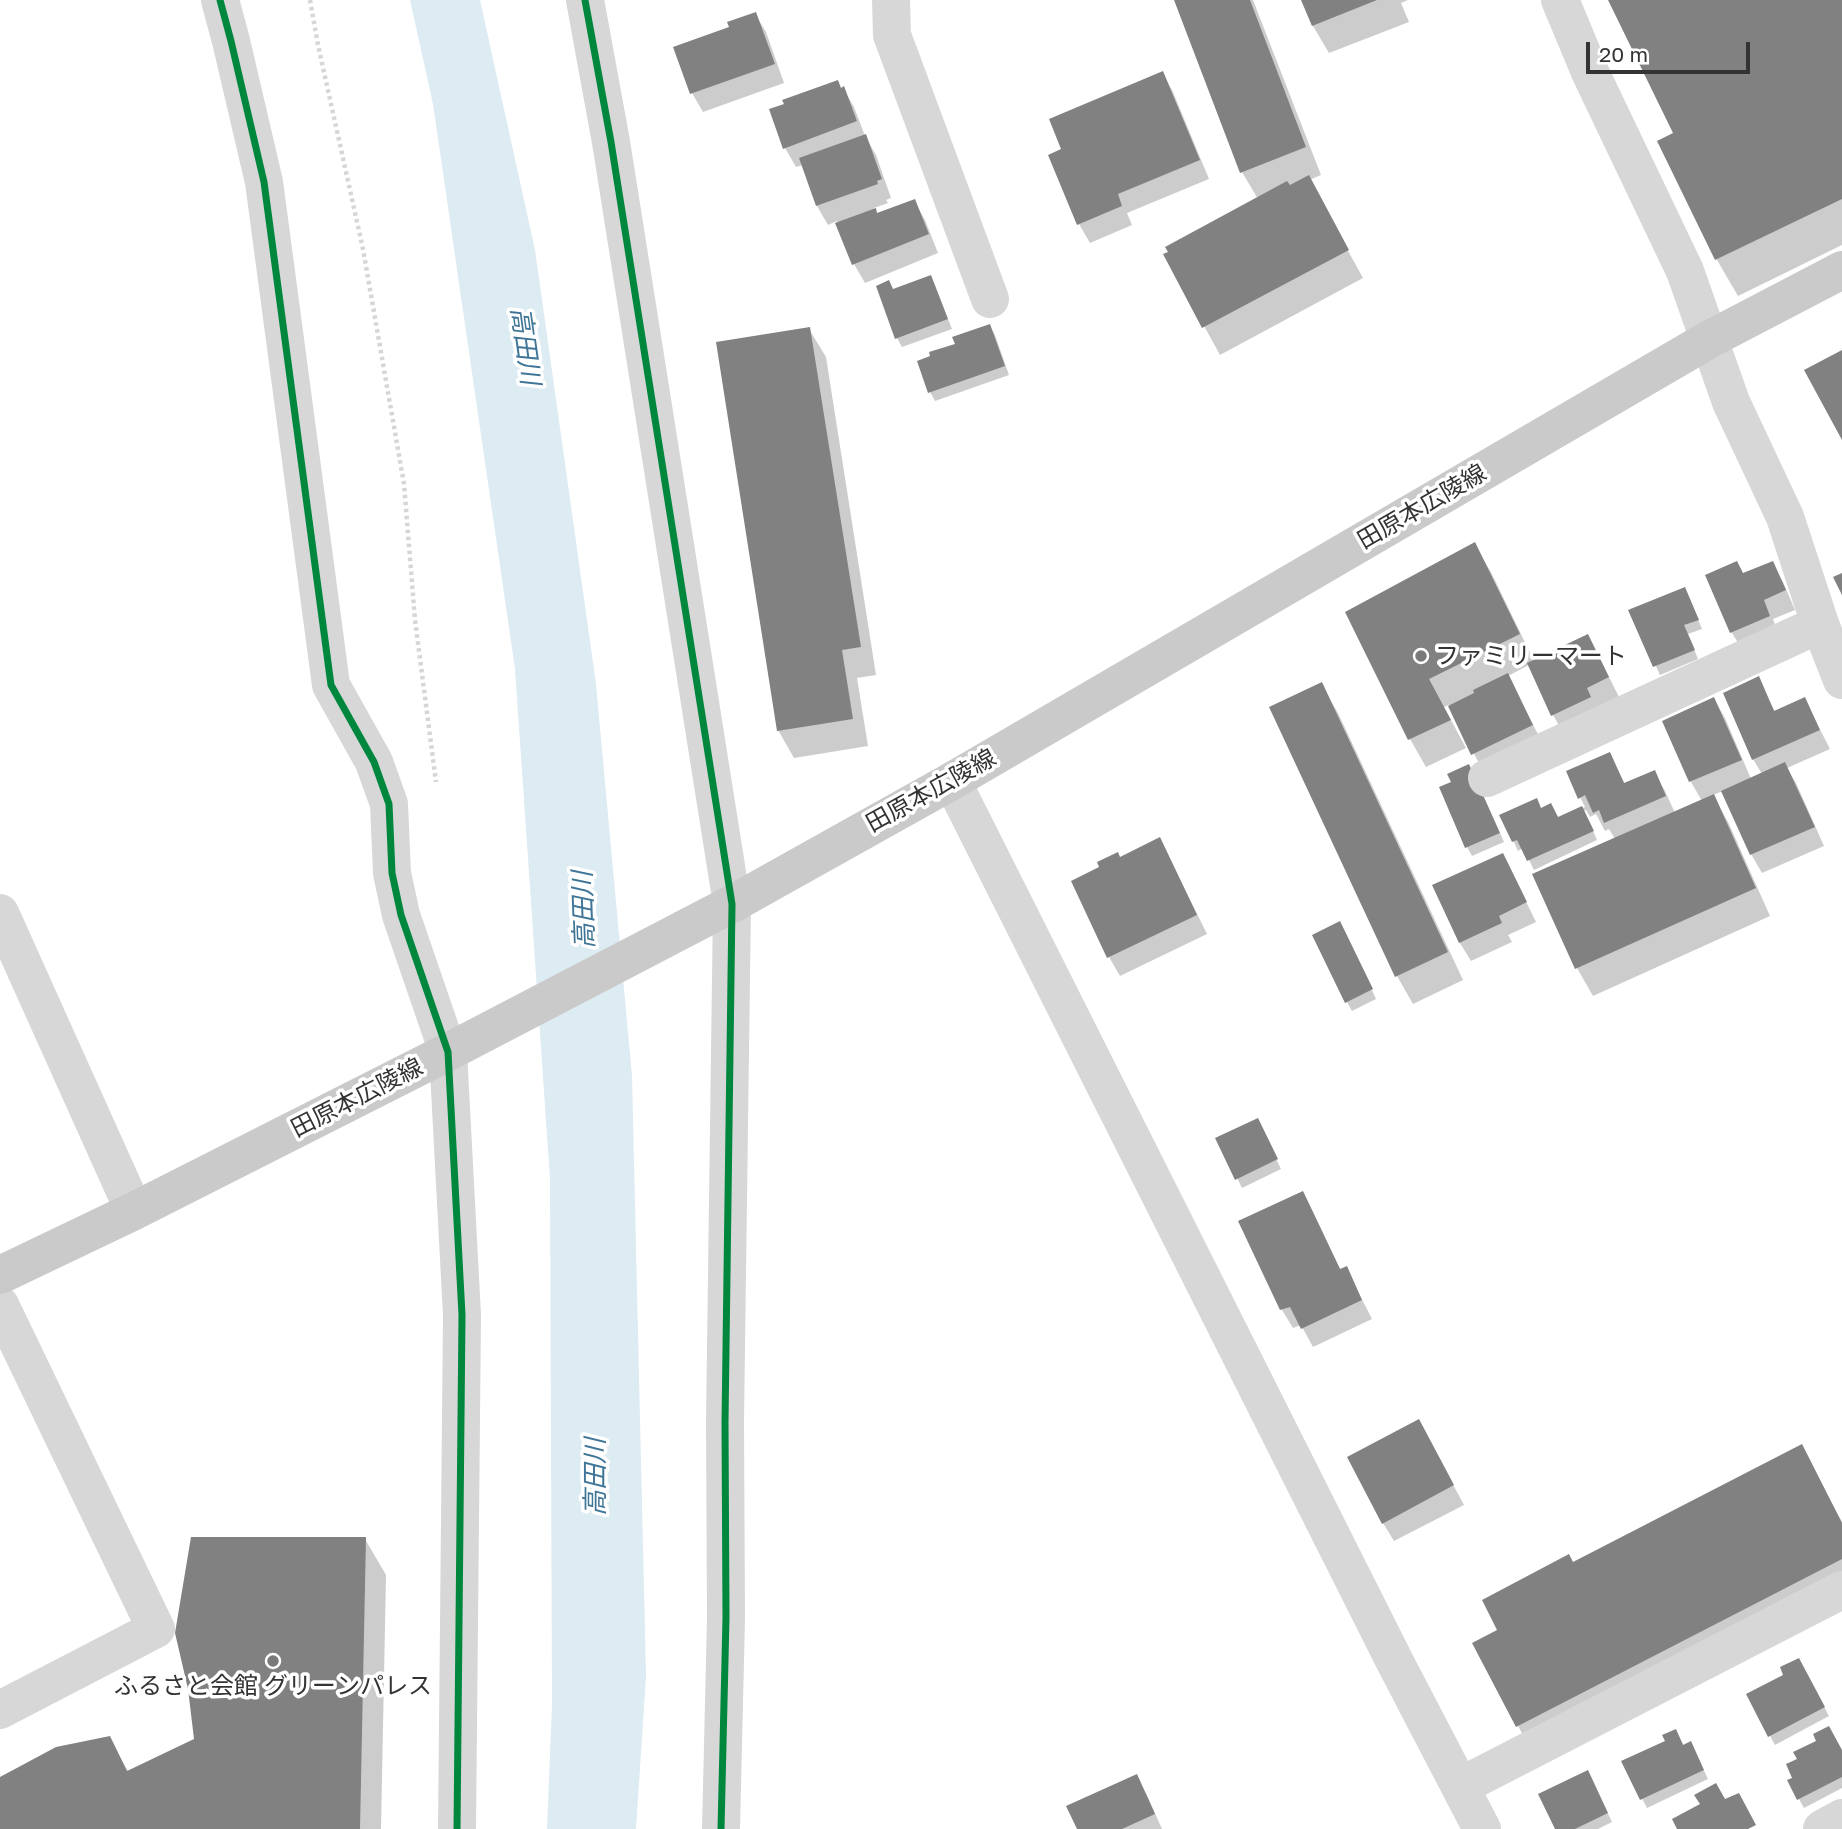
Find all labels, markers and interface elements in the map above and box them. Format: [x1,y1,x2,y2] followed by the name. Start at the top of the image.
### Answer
[1590,28,1755,72] scale bar
[1599,41,1648,67] text: 20 m
[504,305,546,387] water label: 高田川
[1352,459,1492,555] street label: 田原本広陵線
[1435,642,1627,670] place label: ファミリーマート
[1413,648,1429,664] marker: ファミリーマート
[861,743,1001,839] street label: 田原本広陵線
[567,870,601,950] water label: 高田川
[286,1052,428,1144] street label: 田原本広陵線
[580,1438,612,1516] water label: 高田川
[265,1653,281,1669] marker: ふるさと会館 グリーンパレス
[114,1672,432,1700] place label: ふるさと会館 グリーンパレス

